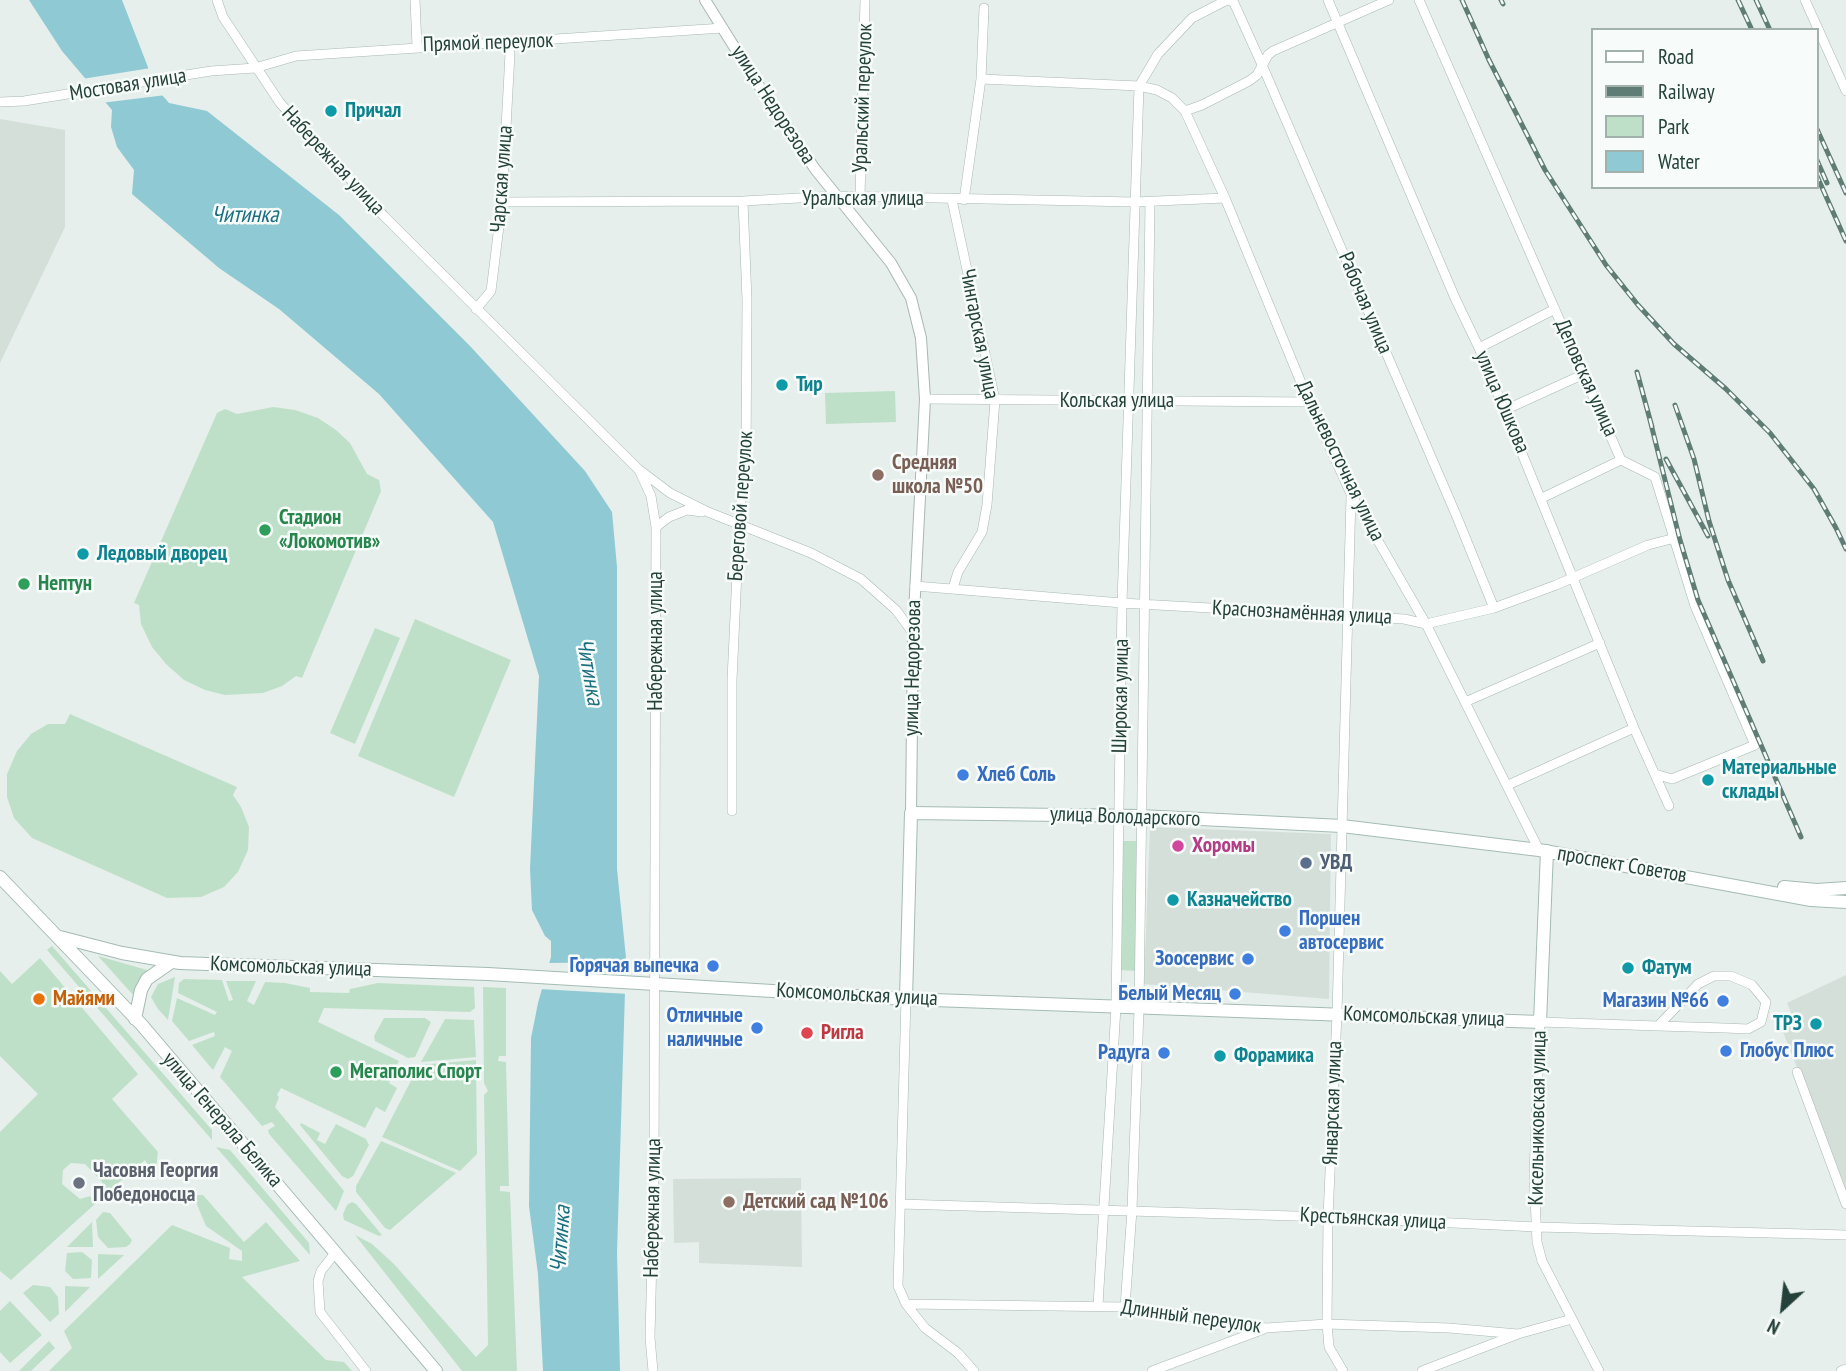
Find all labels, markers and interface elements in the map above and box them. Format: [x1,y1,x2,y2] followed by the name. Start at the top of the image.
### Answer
[848,23,878,173] street label: Уральский переулок
[422,28,554,58] street label: Прямой переулок
[1590,28,1818,189] legend
[725,41,821,169] street label: улица Недорезова
[1658,43,1694,70] text: Road
[68,63,188,107] street label: Мостовая улица
[1658,78,1715,105] text: Railway
[345,98,401,124] place label: Причал
[276,101,390,221] street label: Набережная улица
[323,103,339,119] marker: Причал
[1658,113,1689,140] text: Park
[486,125,518,233] street label: Чарская улица
[1658,148,1700,175] text: Water
[802,186,924,212] street label: Уральская улица
[212,201,278,229] water label: Читинка
[1332,248,1398,358] street label: Рабочая улица
[954,267,1004,401] street label: Чингарская улица
[1549,315,1623,441] street label: Деповская улица
[1469,347,1535,457] street label: улица Юшкова
[796,372,823,398] place label: Тир
[1290,376,1390,546] street label: Дальневосточная улица
[774,377,790,393] marker: Тир
[1060,388,1174,414] street label: Кольская улица
[723,430,759,582] street label: Береговой переулок
[892,450,983,500] place label: Средняя школа №50
[870,467,886,483] marker: Средняя школа №50
[279,505,380,555] place label: Стадион «Локомотив»
[257,522,273,538] marker: Стадион «Локомотив»
[97,541,227,567] place label: Ледовый дворец
[75,546,91,562] marker: Ледовый дворец
[38,571,92,597] place label: Нептун
[643,571,669,711] street label: Набережная улица
[16,576,32,592] marker: Нептун
[1211,596,1393,630] street label: Краснознамённая улица
[899,600,927,736] street label: улица Недорезова
[570,637,608,707] water label: Читинка
[1107,639,1135,753] street label: Широкая улица
[1722,755,1837,805] place label: Материальные склады
[977,762,1056,788] place label: Хлеб Соль
[955,767,971,783] marker: Хлеб Соль
[1700,772,1716,788] marker: Материальные склады
[1049,802,1201,832] street label: улица Володарского
[1192,833,1255,859] place label: Хоромы
[1170,838,1186,854] marker: Хоромы
[1555,841,1689,889] street label: проспект Советов
[1320,850,1352,876] place label: УВД
[1298,855,1314,871] marker: УВД
[1187,887,1292,913] place label: Казначейство
[1165,892,1181,908] marker: Казначейство
[1299,906,1384,956] place label: Поршен автосервис
[1277,923,1293,939] marker: Поршен автосервис
[1155,946,1234,972] place label: Зоосервис
[1240,951,1256,967] marker: Зоосервис
[210,952,372,982] street label: Комсомольская улица
[569,953,699,979] place label: Горячая выпечка
[1642,955,1692,981] place label: Фатум
[705,958,721,974] marker: Горячая выпечка
[1620,960,1636,976] marker: Фатум
[776,978,938,1012] street label: Комсомольская улица
[1118,981,1221,1007] place label: Белый Месяц
[53,986,115,1012] place label: Майями
[1227,986,1243,1002] marker: Белый Месяц
[1603,988,1709,1014] place label: Магазин №66
[31,991,47,1007] marker: Майями
[1715,993,1731,1009] marker: Магазин №66
[1343,1002,1505,1032] street label: Комсомольская улица
[667,1003,743,1053] place label: Отличные наличные
[1773,1011,1802,1037] place label: ТРЗ
[1808,1016,1824,1032] marker: ТРЗ
[749,1020,765,1036] marker: Отличные наличные
[821,1020,864,1046] place label: Ригла
[799,1025,815,1041] marker: Ригла
[1524,1030,1552,1206] street label: Кисельниковская улица
[1740,1038,1834,1064] place label: Глобус Плюс
[1098,1040,1150,1066] place label: Радуга
[1318,1040,1348,1166] street label: Январская улица
[1234,1043,1314,1069] place label: Форамика
[1718,1043,1734,1059] marker: Глобус Плюс
[1156,1045,1172,1061] marker: Радуга
[157,1047,287,1193] street label: улица Генерала Белика
[1212,1048,1228,1064] marker: Форамика
[350,1059,482,1085] place label: Мегаполис Спорт
[328,1064,344,1080] marker: Мегаполис Спорт
[639,1138,667,1278] street label: Набережная улица
[93,1158,218,1208] place label: Часовня Георгия Победоносца
[71,1175,87,1191] marker: Часовня Георгия Победоносца
[743,1189,889,1215] place label: Детский сад №106
[721,1194,737,1210] marker: Детский сад №106
[1299,1203,1447,1235] street label: Крестьянская улица
[545,1205,577,1273] water label: Читинка
[1748,1273,1818,1343] north arrow
[1119,1295,1263,1339] street label: Длинный переулок
[1763,1314,1783,1340] text: N

